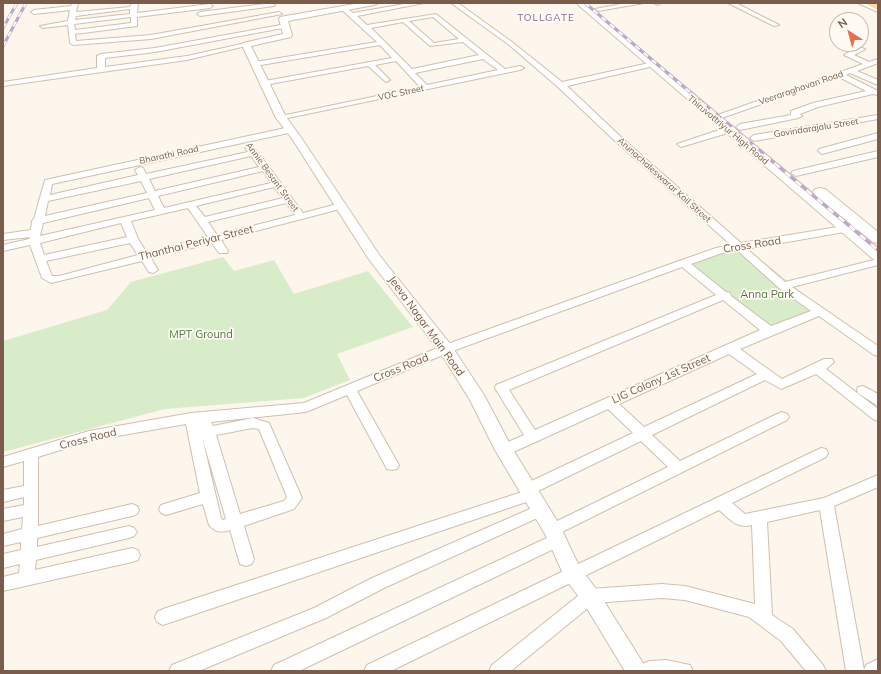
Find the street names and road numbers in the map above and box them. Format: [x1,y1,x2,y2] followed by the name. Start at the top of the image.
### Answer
[757,68,845,108] street label: Veeraraghavan Road
[377,83,425,103] street label: VOC Street
[685,93,771,167] street label: Thiruvottriyur High Road
[773,116,859,140] street label: Govindarajalu Street
[615,135,713,225] street label: Arunachaleswarar Koil Street
[243,140,301,214] street label: Annie Besant Street
[138,143,200,167] street label: Bharathi Road
[137,222,255,264] street label: Thanthai Periyar Street
[722,234,782,256] street label: Cross Road
[385,273,467,379] street label: Jeeva Nagar Main Road
[371,351,431,385] street label: Cross Road
[610,351,712,407] street label: LIG Colony 1st Street
[58,426,118,452] street label: Cross Road

